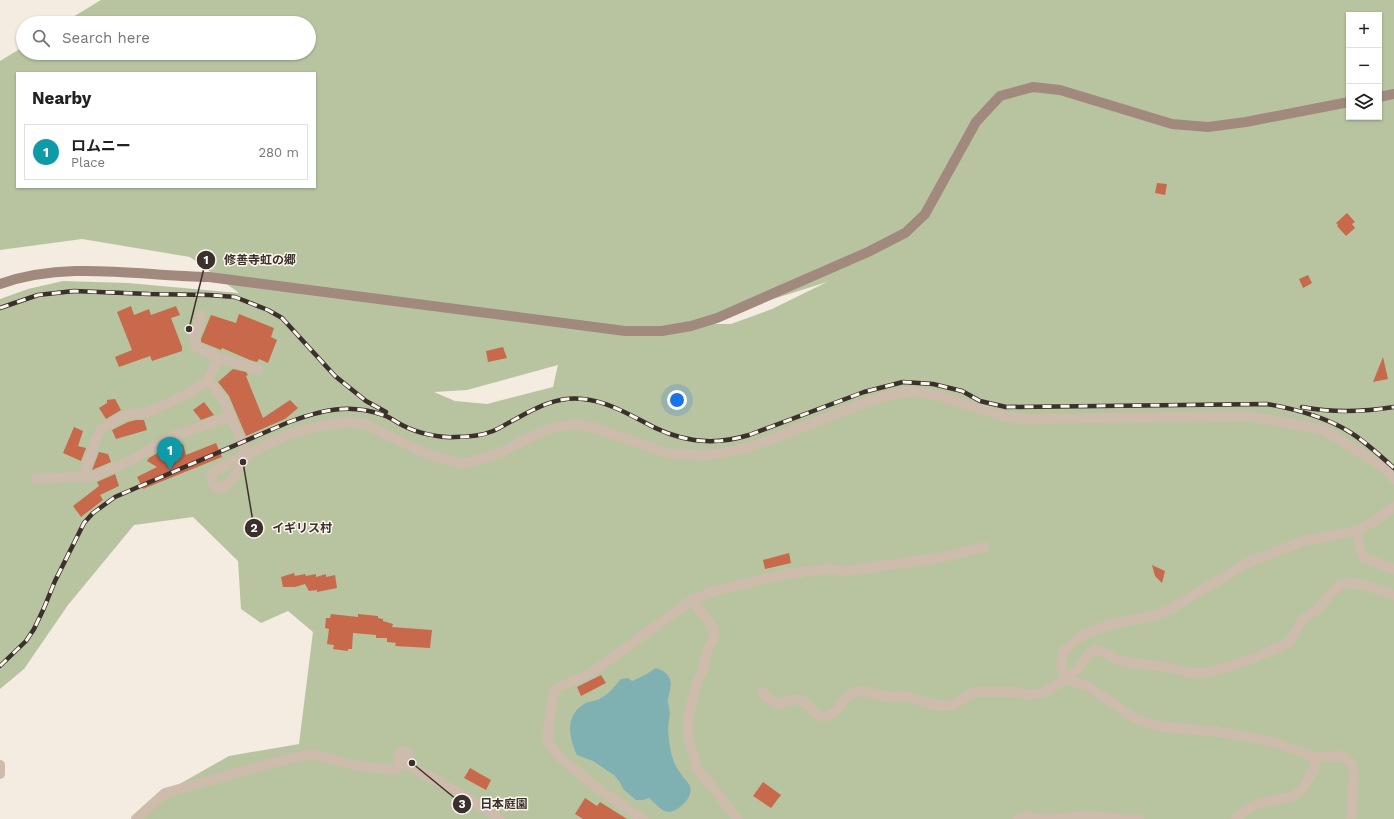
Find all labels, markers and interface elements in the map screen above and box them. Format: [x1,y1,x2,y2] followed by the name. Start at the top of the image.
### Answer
[1346,12,1382,120] map controls
[1346,12,1382,48] button: +
[16,16,316,60] search box
[30,27,52,49] icon: search
[62,29,150,47] text: Search here
[1346,48,1382,84] button: −
[1346,84,1382,120] button: layers
[32,88,91,108] text: Nearby
[71,137,131,155] text: ロムニー
[43,145,49,160] text: 1
[259,145,299,160] text: 280 m
[71,155,105,170] text: Place
[196,248,304,272] callout: 修善寺虹の郷
[203,253,209,267] text: 1
[224,253,296,267] text: 修善寺虹の郷
[667,390,687,410] your location
[157,437,183,470] pin: 1
[244,516,340,540] callout: イギリス村
[250,521,258,535] text: 2
[272,521,332,535] text: イギリス村
[452,792,536,816] callout: 日本庭園
[458,797,466,811] text: 3
[480,797,528,811] text: 日本庭園

